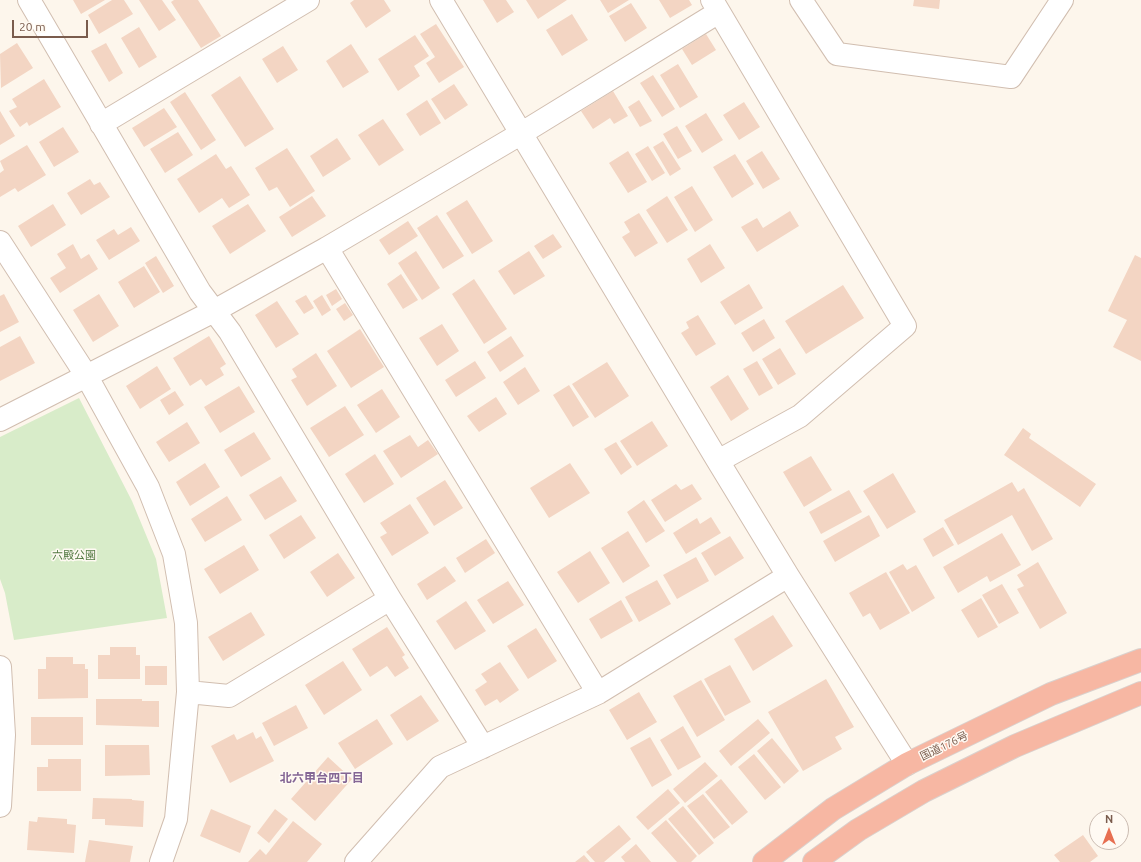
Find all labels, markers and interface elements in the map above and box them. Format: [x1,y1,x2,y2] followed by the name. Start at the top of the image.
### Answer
[14,12,90,38] scale bar
[19,20,46,33] text: 20 m
[52,548,96,562] park label: 六殿公園
[918,729,970,763] street label: 国道176号
[280,771,364,785] district label: 北六甲台四丁目
[1089,810,1129,850] north arrow
[1105,813,1113,825] text: N

